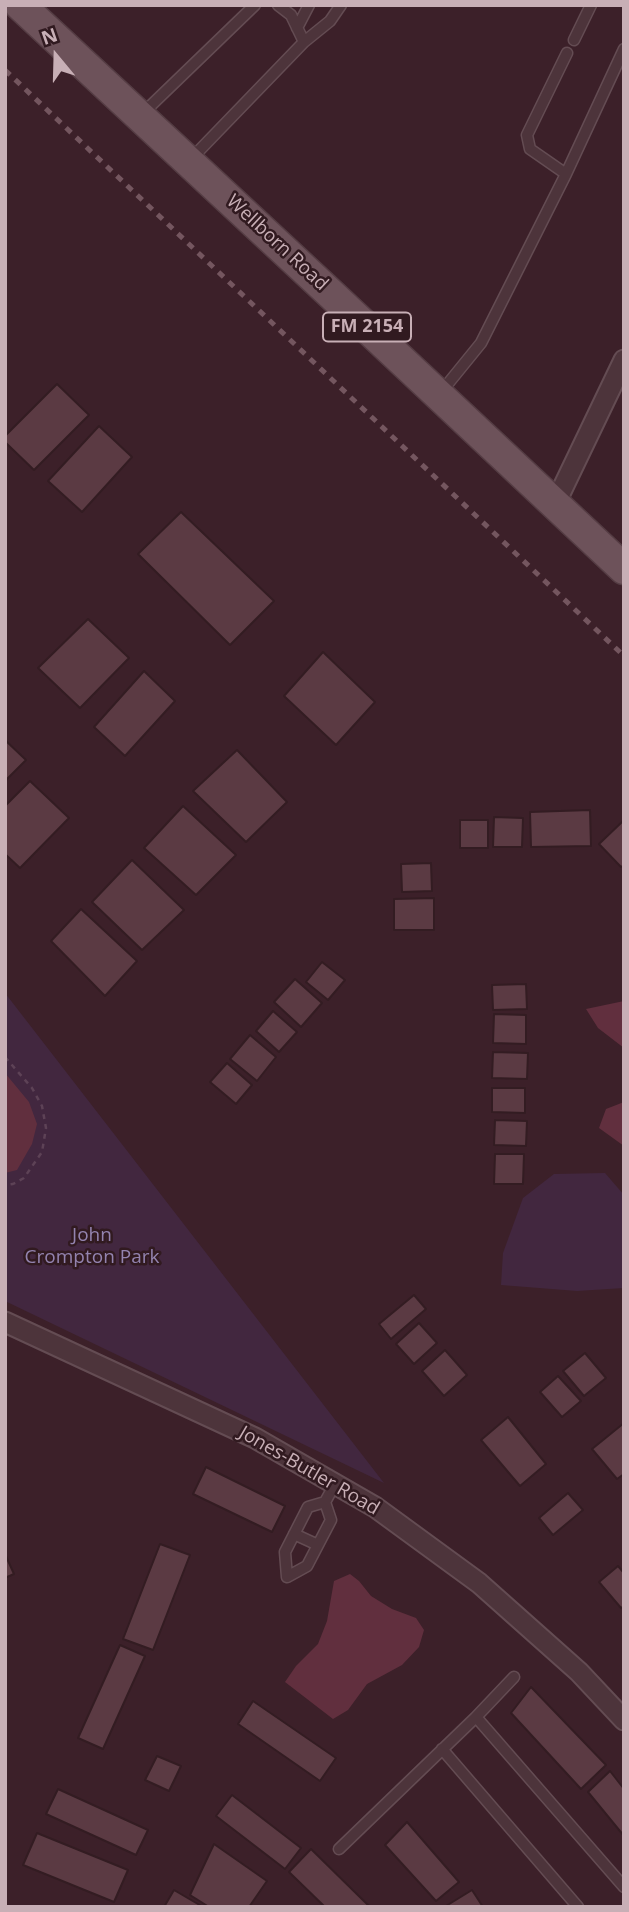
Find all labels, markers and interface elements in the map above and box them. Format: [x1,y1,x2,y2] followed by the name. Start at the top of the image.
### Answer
[21,21,91,91] north arrow
[38,21,61,51] text: N
[221,190,333,296] street label: Wellborn Road
[323,312,411,342] road number: FM 2154
[25,1225,159,1269] park label: John Crompton Park
[235,1422,383,1520] street label: Jones-Butler Road

